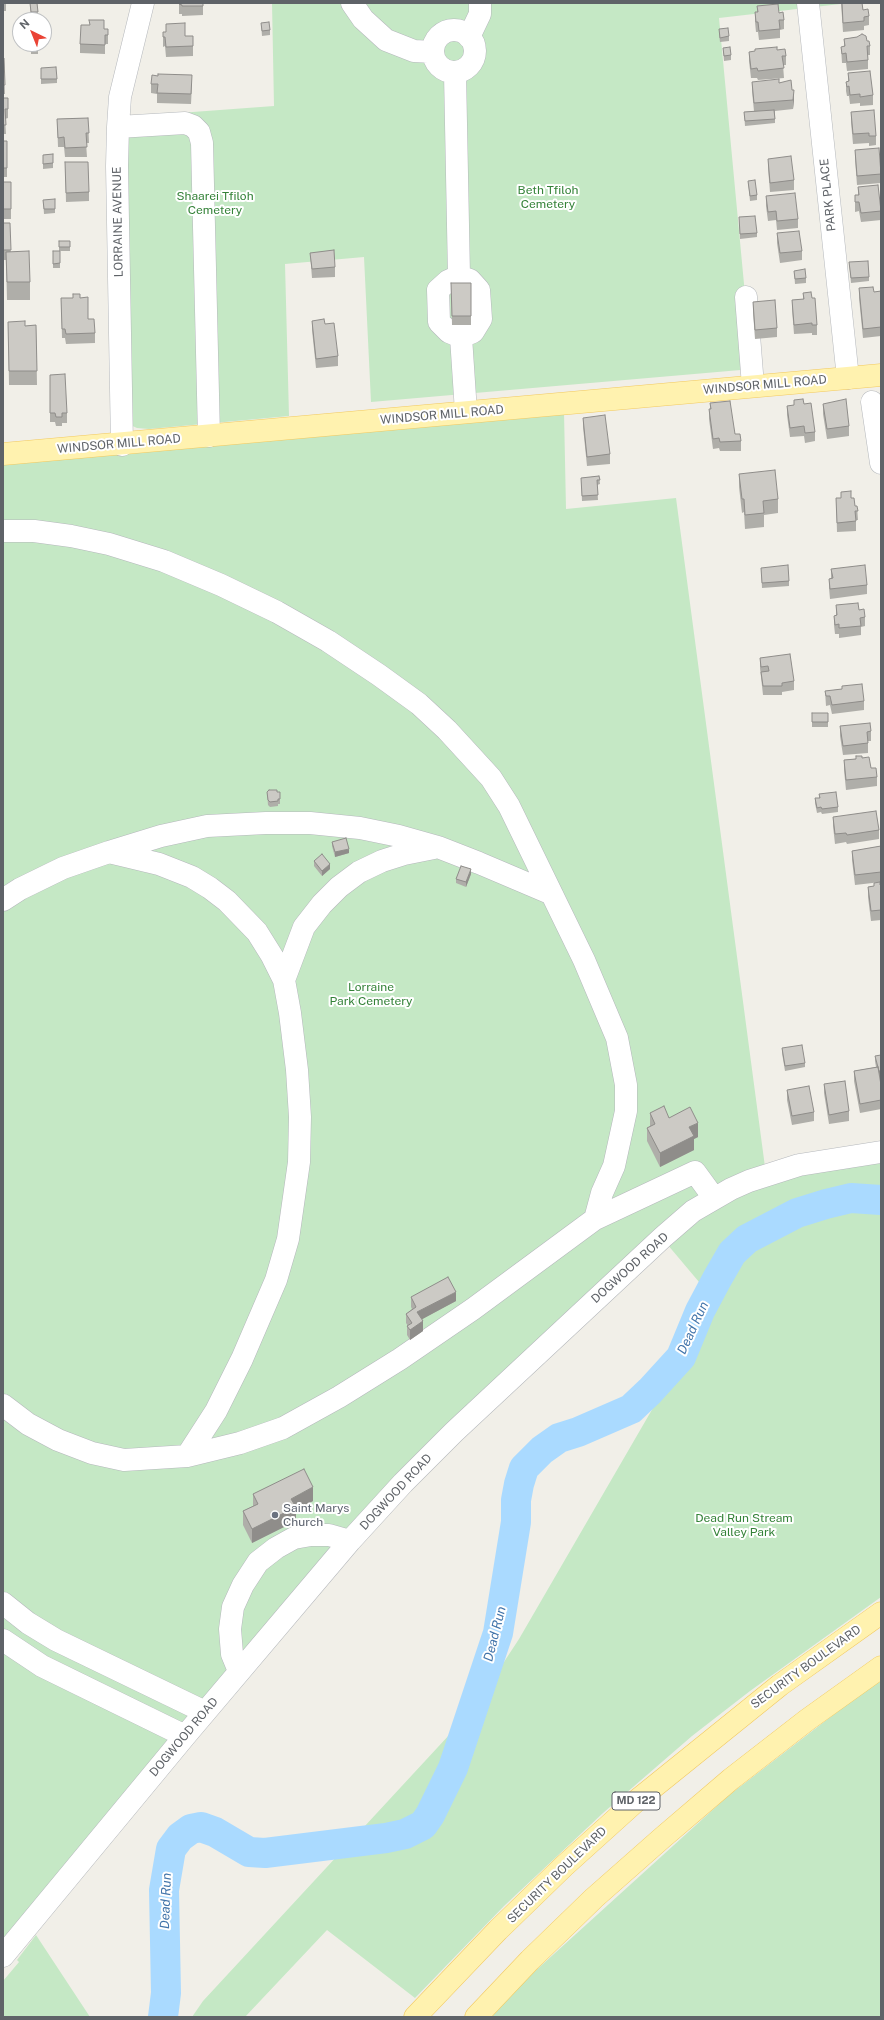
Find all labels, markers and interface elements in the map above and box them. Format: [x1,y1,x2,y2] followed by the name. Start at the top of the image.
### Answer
[12,12,52,52] north arrow
[17,17,32,31] text: N
[817,158,839,232] street label: PARK PLACE
[110,167,126,277] street label: LORRAINE AVENUE
[518,183,578,211] park label: Beth Tfiloh Cemetery
[176,189,254,217] park label: Shaarei Tfiloh Cemetery
[703,372,827,398] street label: WINDSOR MILL ROAD
[380,402,504,428] street label: WINDSOR MILL ROAD
[57,431,181,457] street label: WINDSOR MILL ROAD
[329,980,413,1008] park label: Lorraine Park Cemetery
[588,1230,672,1306] street label: DOGWOOD ROAD
[674,1299,712,1357] water label: Dead Run
[357,1451,435,1533] street label: DOGWOOD ROAD
[283,1501,349,1529] place label: Saint Marys Church
[270,1510,280,1520] marker: Saint Marys Church
[695,1511,793,1539] park label: Dead Run Stream Valley Park
[481,1605,509,1663] water label: Dead Run
[748,1622,864,1712] street label: SECURITY BOULEVARD
[147,1695,221,1779] street label: DOGWOOD ROAD
[612,1792,660,1810] road number: MD 122
[504,1824,610,1926] street label: SECURITY BOULEVARD
[157,1873,175,1929] water label: Dead Run

